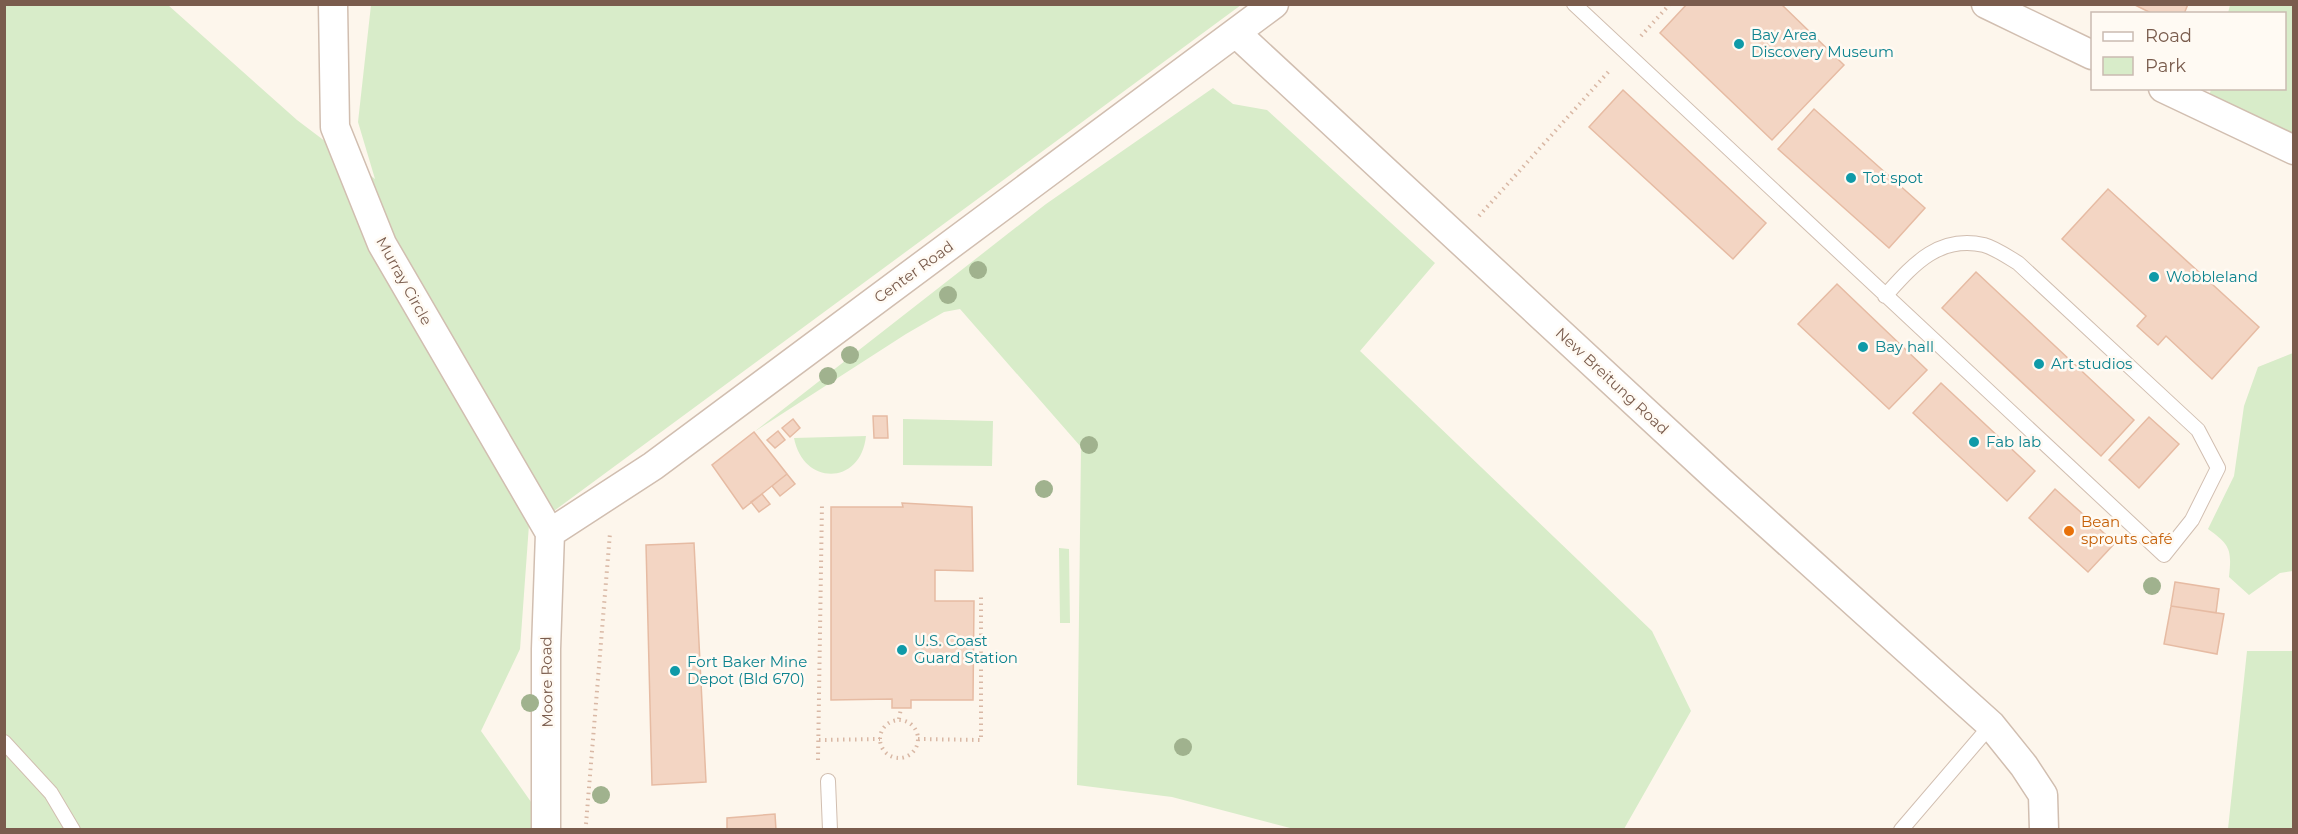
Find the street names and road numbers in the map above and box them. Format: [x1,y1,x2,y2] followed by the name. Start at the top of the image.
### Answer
[372,233,437,328] street label: Murray Circle
[870,236,957,307] street label: Center Road
[1552,323,1673,438] street label: New Breitung Road
[536,636,557,728] street label: Moore Road

